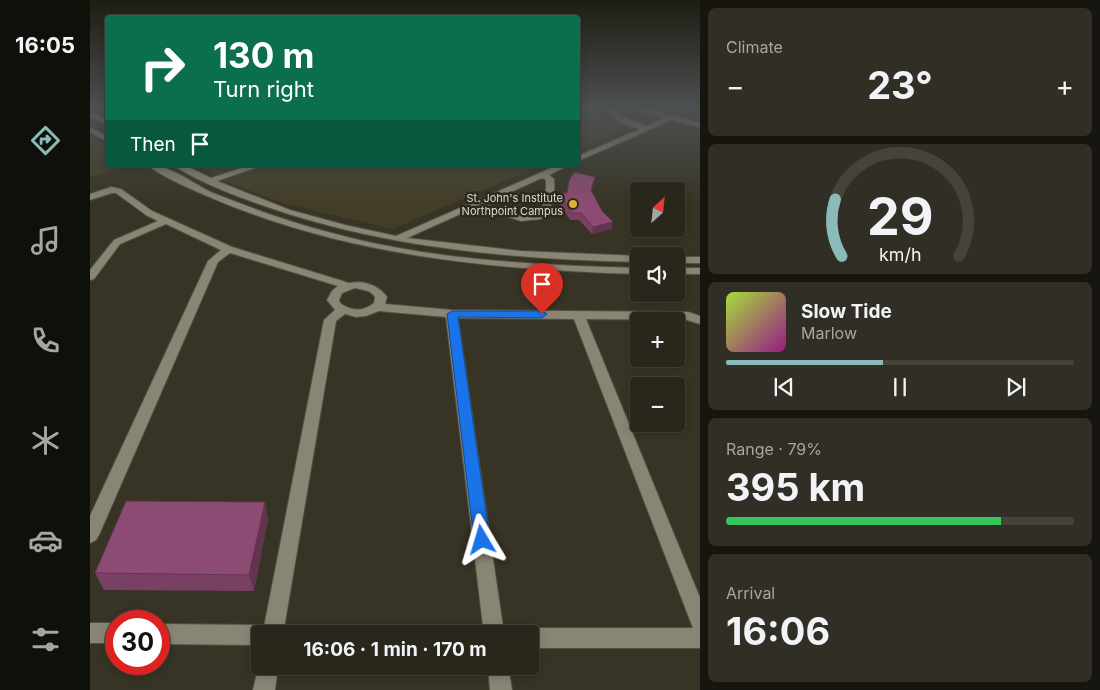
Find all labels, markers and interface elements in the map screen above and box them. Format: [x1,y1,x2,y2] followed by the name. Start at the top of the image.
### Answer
[15,32,75,58] text: 16:05
[213,34,315,76] text: 130 m
[130,35,195,100] icon: right
[726,37,783,57] text: Climate
[867,62,933,108] text: 23°
[726,69,745,103] text: −
[1055,69,1074,103] text: +
[213,76,314,102] text: Turn right
[28,123,63,158] icon: directions
[186,130,214,158] icon: arrive
[130,133,176,156] text: Then
[630,182,685,238] north arrow
[630,182,685,432] map controls
[867,185,933,248] text: 29
[462,191,563,218] place label: St. John's Institute Northpoint Campus
[567,198,579,210] marker: St. John's Institute Northpoint Campus
[28,223,63,258] icon: music
[879,244,921,265] text: km/h
[630,247,685,302] button: sound
[521,263,563,314] pin
[528,270,556,298] icon: arrive
[801,300,892,323] text: Slow Tide
[630,312,685,367] button: +
[28,323,63,358] icon: phone
[801,323,857,343] text: Marlow
[770,373,798,401] icon: previous
[886,373,914,401] icon: pause
[1002,373,1030,401] icon: next
[630,377,685,432] button: −
[28,423,63,458] icon: climate
[726,439,822,459] text: Range · 79%
[726,464,865,510] text: 395 km
[455,513,507,565] position arrow
[28,523,63,558] icon: car
[726,583,775,603] text: Arrival
[726,608,830,654] text: 16:06
[105,610,170,675] speed limit sign: 30
[28,622,63,657] icon: filters
[303,638,487,661] text: 16:06 · 1 min · 170 m

